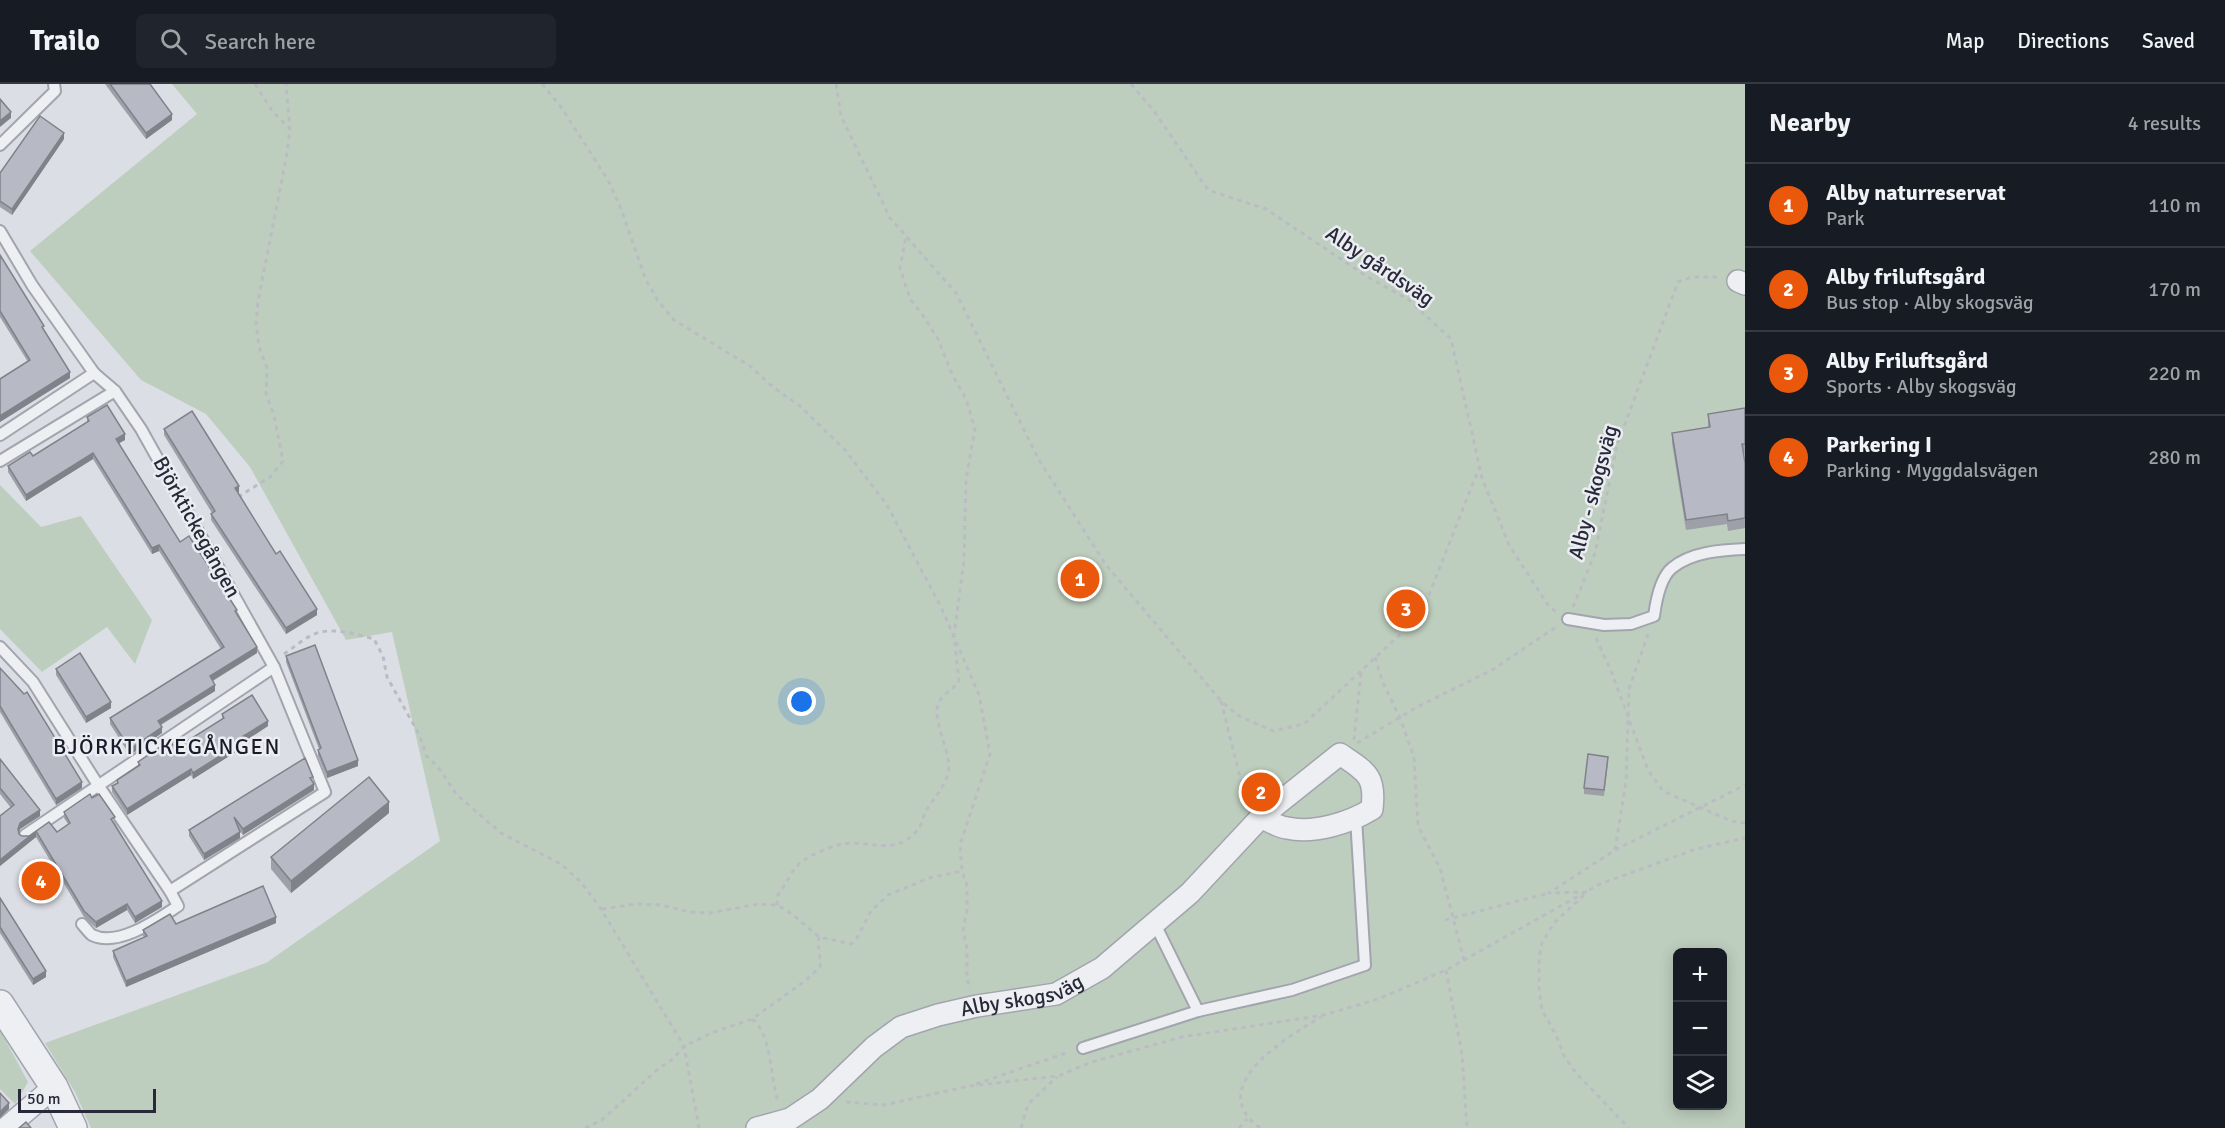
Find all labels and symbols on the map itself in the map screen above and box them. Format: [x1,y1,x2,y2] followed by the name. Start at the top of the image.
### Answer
[1321,220,1439,312] street label: Alby gårdsväg
[1563,422,1623,562] street label: Alby - skogsväg
[147,452,247,602] street label: Björktickegången
[1060,556,1100,602] pin: 1
[1386,586,1426,632] pin: 3
[787,687,816,716] your location
[53,733,281,760] district label: BJÖRKTICKEGÅNGEN
[1242,770,1280,814] pin: 2
[22,858,60,904] pin: 4
[958,968,1088,1022] street label: Alby skogsväg
[18,1086,156,1114] scale bar

